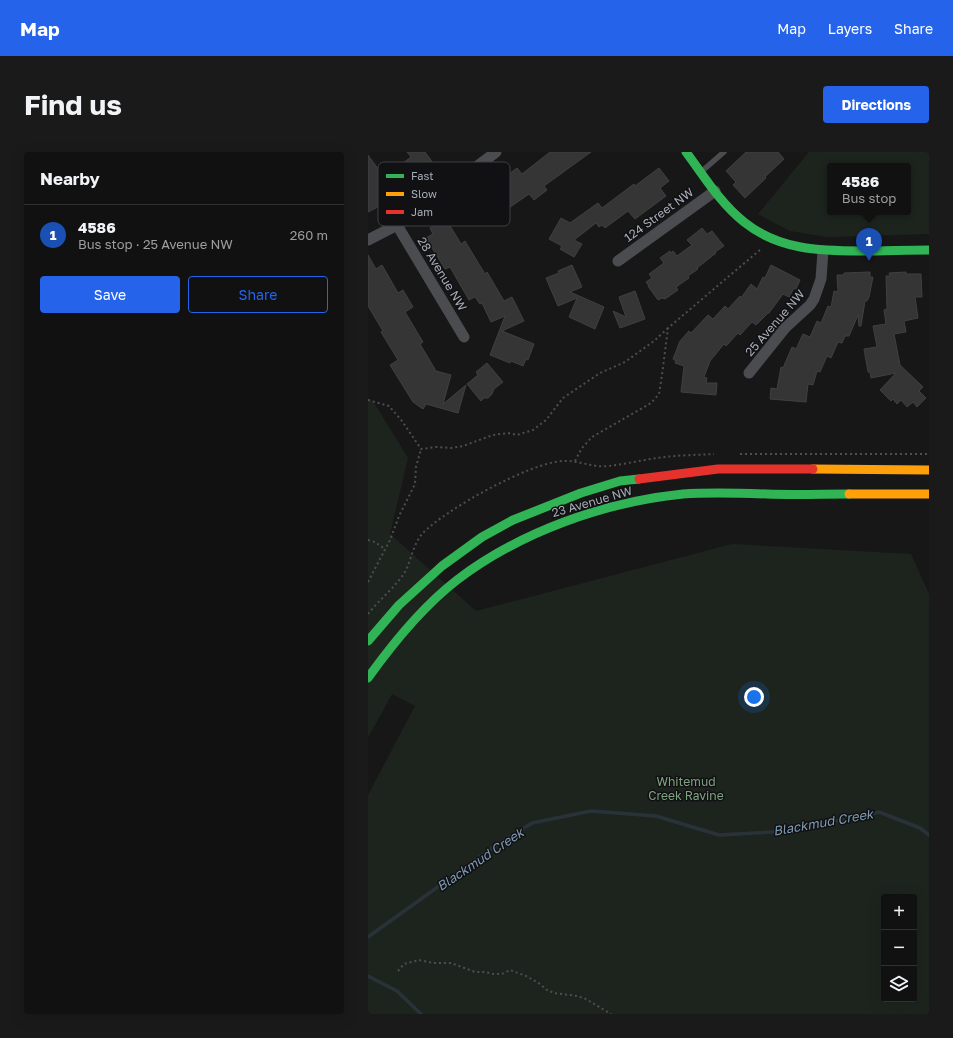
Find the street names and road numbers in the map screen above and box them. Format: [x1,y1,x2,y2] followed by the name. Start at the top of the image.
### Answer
[621,184,697,245] street label: 124 Street NW
[415,234,471,314] street label: 28 Avenue NW
[742,286,808,359] street label: 25 Avenue NW
[550,483,634,520] street label: 23 Avenue NW

